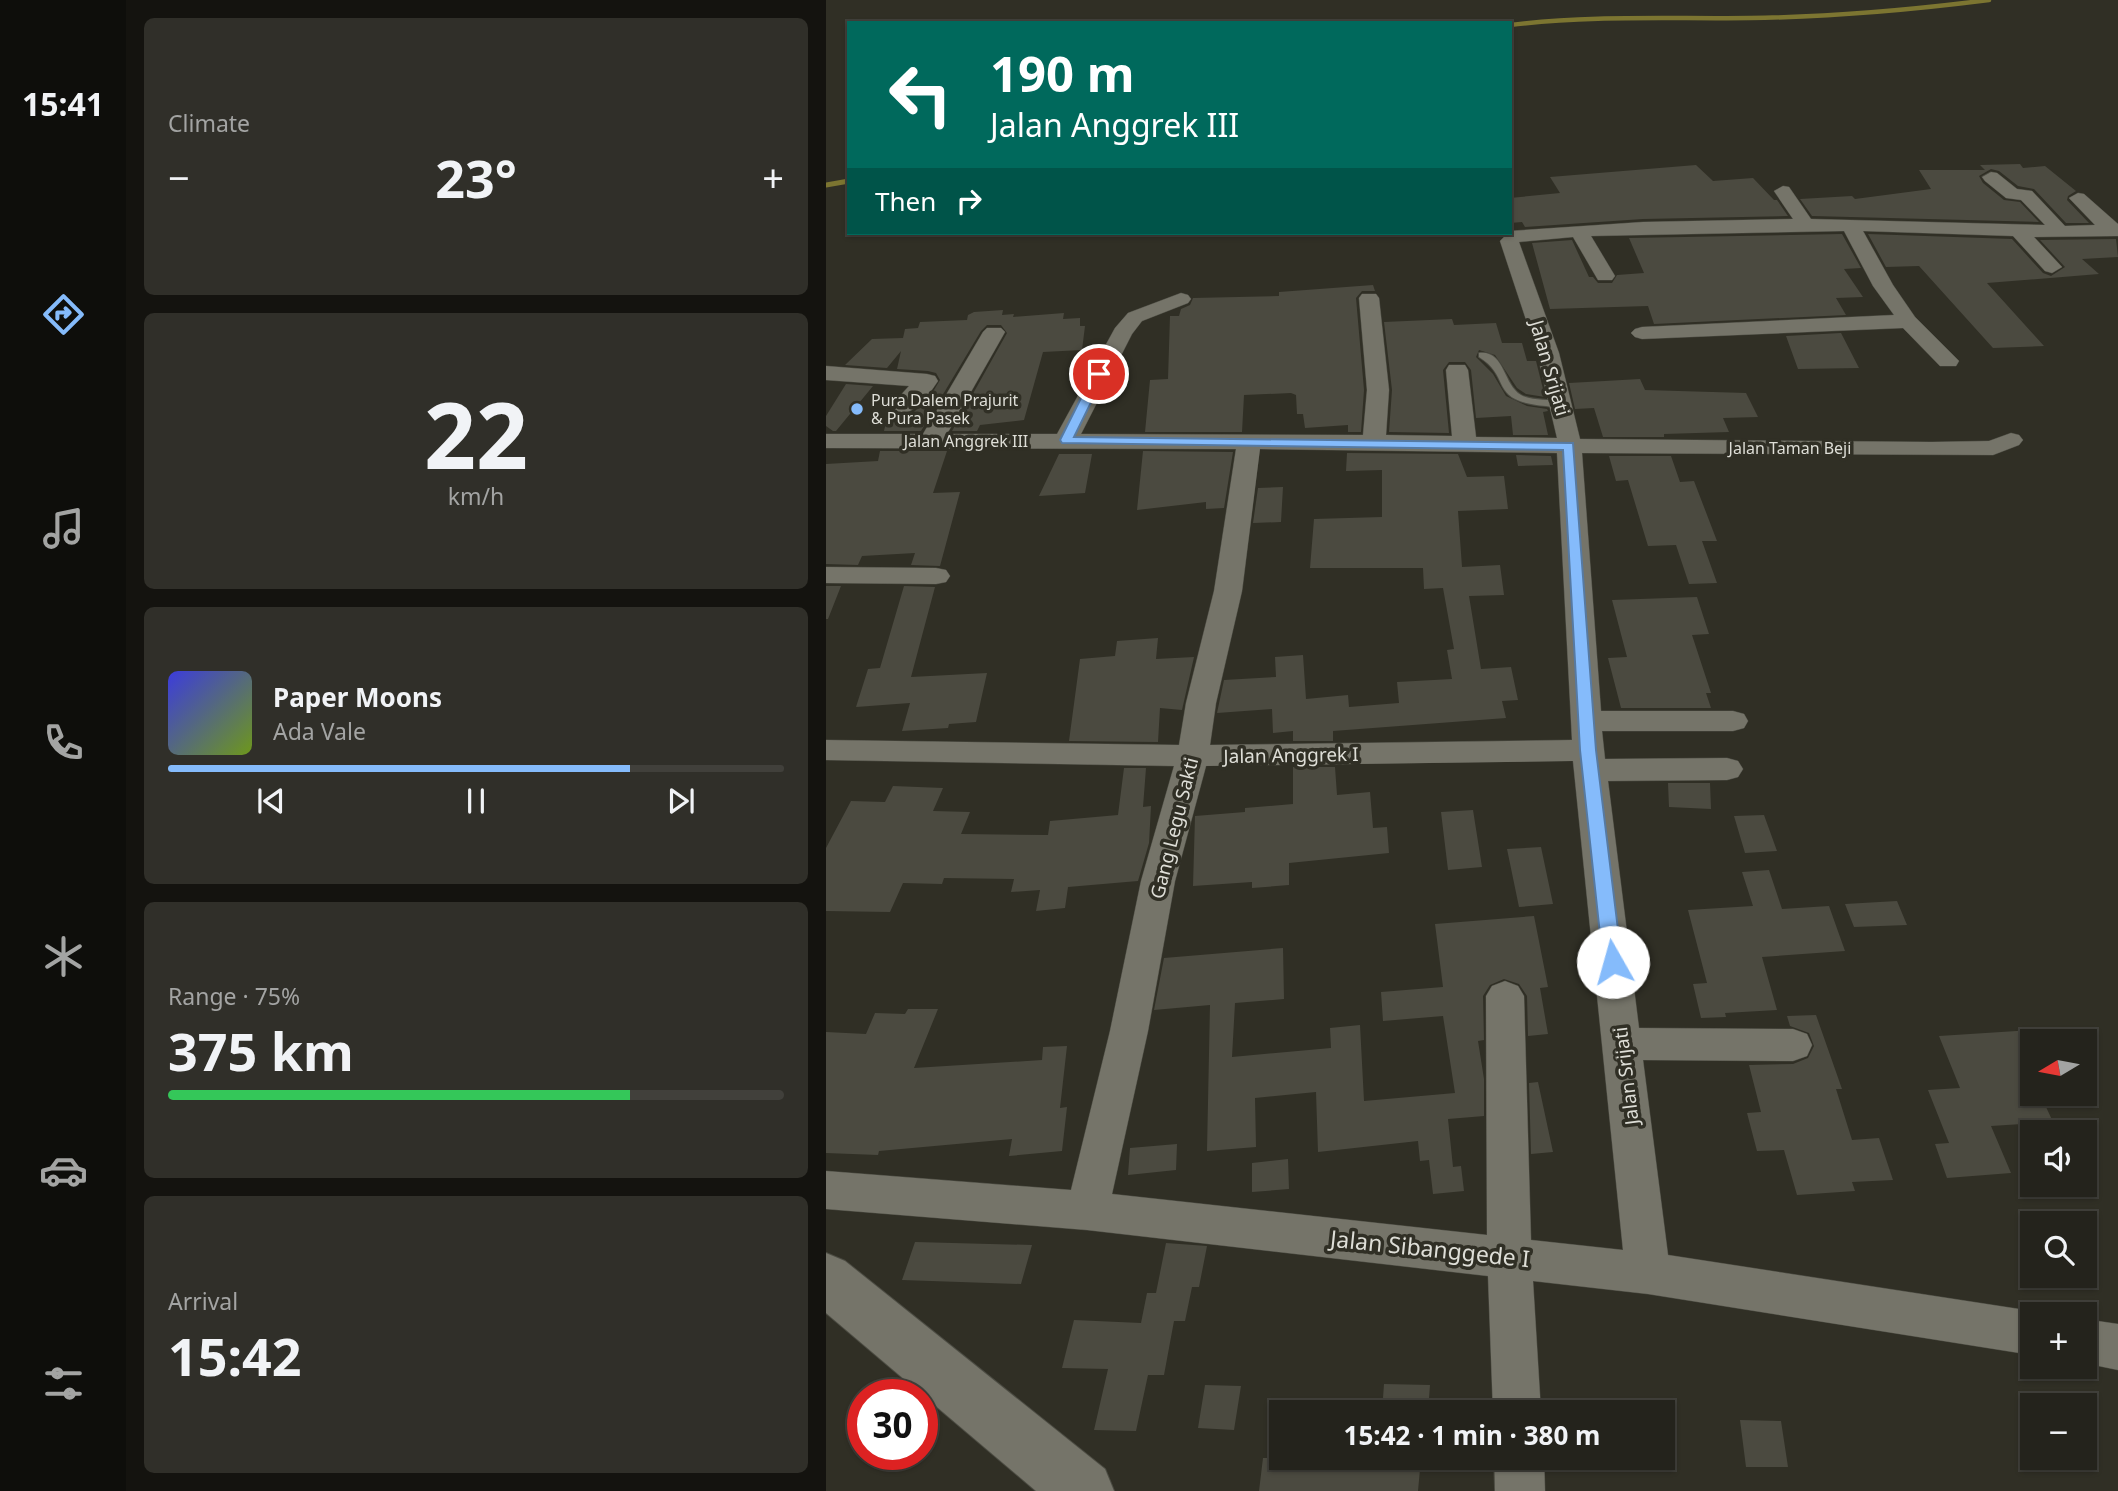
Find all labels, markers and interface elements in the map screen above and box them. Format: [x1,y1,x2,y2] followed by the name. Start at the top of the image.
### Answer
[990,40,1135,106] text: 190 m
[875,49,966,140] icon: left
[22,82,104,125] text: 15:41
[990,103,1239,146] text: Jalan Anggrek III
[168,107,250,139] text: Climate
[435,142,517,213] text: 23°
[168,151,190,203] text: −
[762,151,784,203] text: +
[950,182,988,220] icon: right
[875,183,936,219] text: Then
[39,290,88,339] icon: directions
[1523,315,1576,419] street label: Jalan Srijati
[1069,344,1129,404] pin
[1080,355,1118,393] icon: arrive
[424,372,528,496] text: 22
[871,389,1019,429] place label: Pura Dalem Prajurit & Pura Pasek
[849,401,865,417] marker: Pura Dalem Prajurit & Pura Pasek
[902,430,1028,452] street label: Jalan Anggrek III
[1727,437,1851,459] street label: Jalan Taman Beji
[448,480,504,512] text: km/h
[39,504,88,553] icon: music
[273,679,442,715] text: Paper Moons
[273,715,366,747] text: Ada Vale
[39,718,88,767] icon: phone
[1221,741,1359,769] street label: Jalan Anggrek I
[1144,755,1204,901] street label: Gang Legu Sakti
[252,782,290,820] icon: previous
[457,782,495,820] icon: pause
[662,782,700,820] icon: next
[1576,925,1650,999] position arrow
[39,932,88,981] icon: climate
[168,980,300,1012] text: Range · 75%
[168,1015,354,1086] text: 375 km
[1607,1025,1645,1128] street label: Jalan Srijati
[2020,1029,2096,1106] north arrow
[2020,1029,2097,1470] map controls
[2020,1120,2097,1197] button: sound
[39,1146,88,1195] icon: car
[2020,1211,2097,1288] button: search
[1327,1221,1531,1274] street label: Jalan Sibanggede I
[168,1285,238,1317] text: Arrival
[2020,1302,2097,1379] button: +
[168,1320,302,1391] text: 15:42
[39,1359,88,1408] icon: filters
[847,1379,938,1470] speed limit sign: 30
[2020,1393,2097,1470] button: −
[1344,1417,1600,1453] text: 15:42 · 1 min · 380 m

